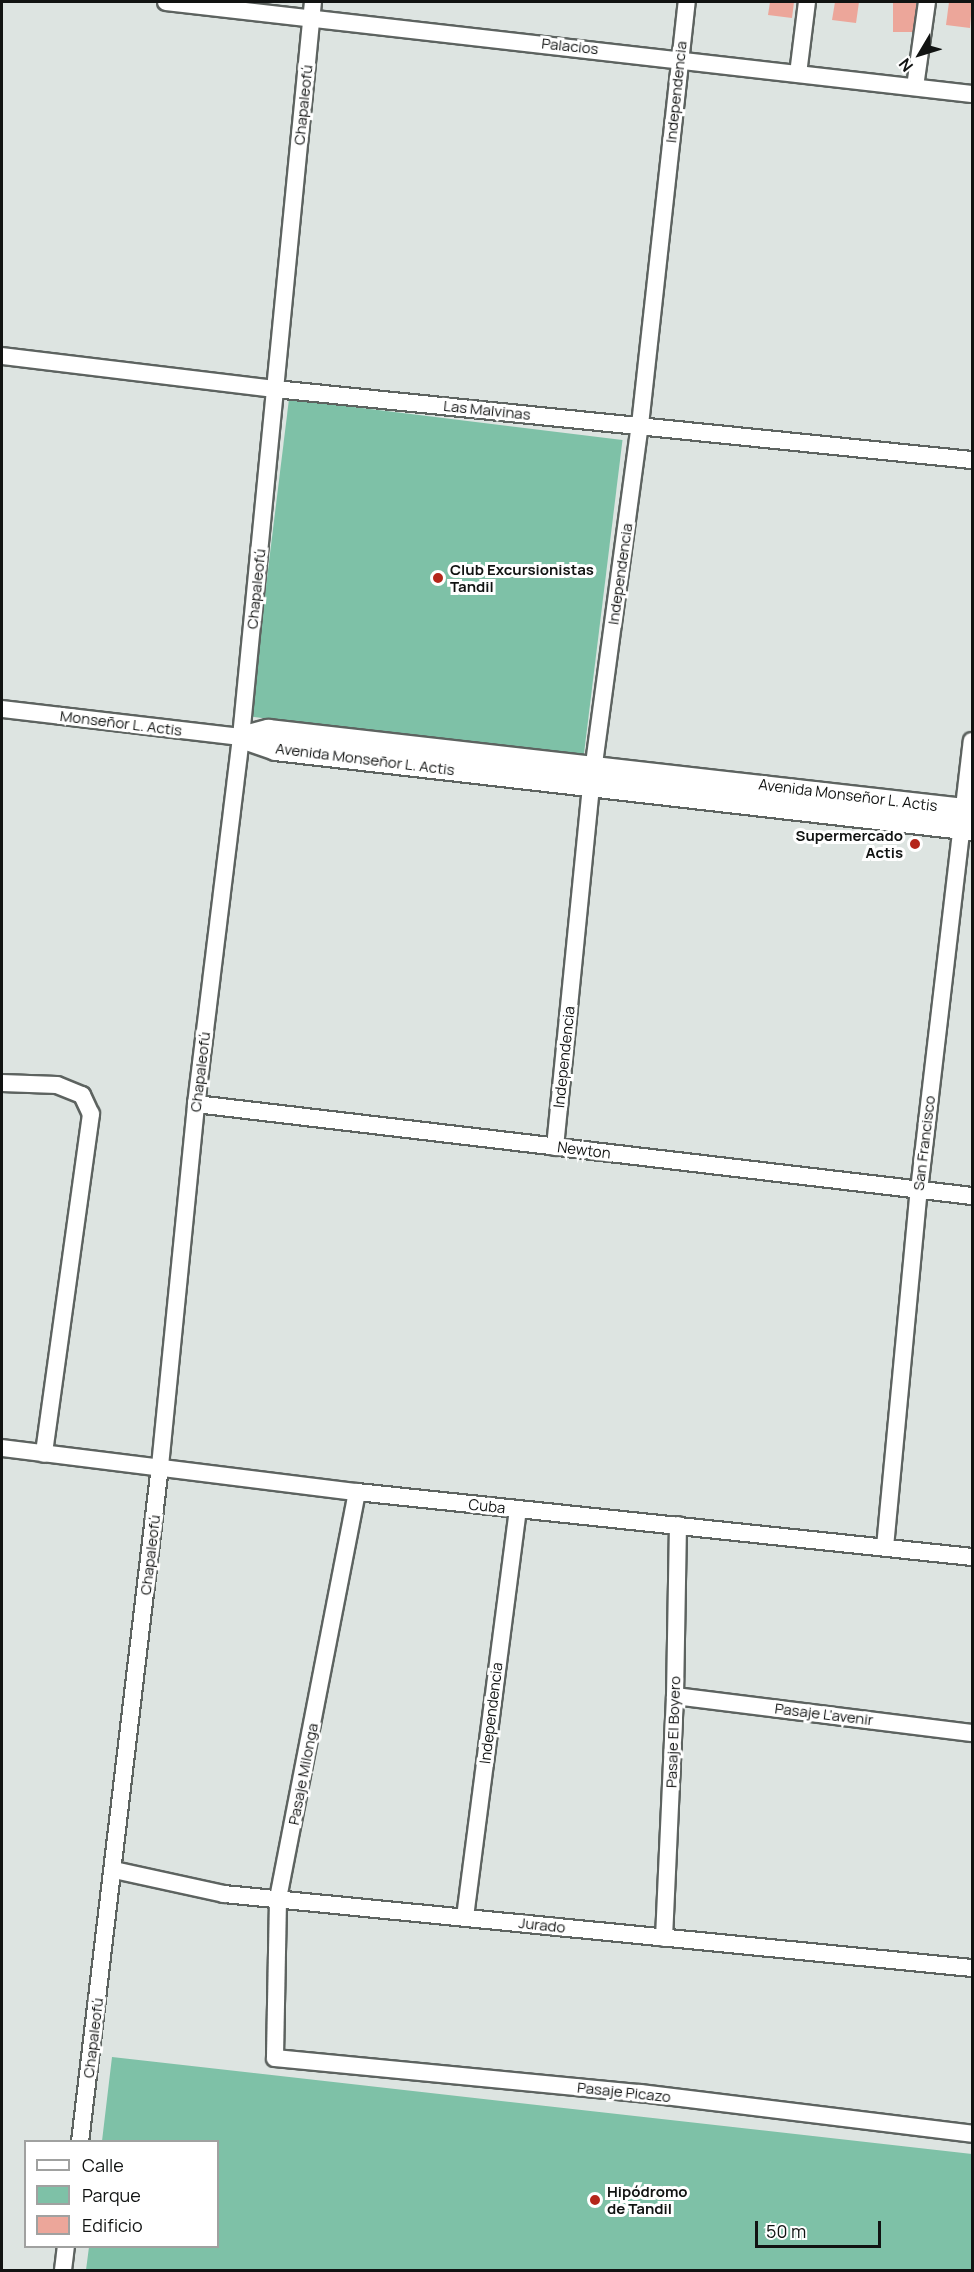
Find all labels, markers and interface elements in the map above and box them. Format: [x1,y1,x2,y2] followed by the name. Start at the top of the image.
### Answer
[890,24,950,84] north arrow
[541,34,599,58] street label: Palacios
[662,40,690,144] street label: Independencia
[894,54,918,76] text: N
[290,64,316,146] street label: Chapaleofú
[443,396,531,424] street label: Las Malvinas
[604,522,636,626] street label: Independencia
[243,548,269,630] street label: Chapaleofú
[450,560,594,595] place label: Club Excursionistas Tandil
[431,571,445,585] marker: Club Excursionistas Tandil
[59,707,183,739] street label: Monseñor L. Actis
[274,739,456,779] street label: Avenida Monseñor L. Actis
[757,775,939,815] street label: Avenida Monseñor L. Actis
[796,826,903,861] place label: Supermercado Actis
[908,837,922,851] marker: Supermercado Actis
[550,1005,578,1109] street label: Independencia
[186,1031,214,1113] street label: Chapaleofú
[909,1094,939,1192] street label: San Francisco
[556,1138,612,1162] street label: Newton
[468,1495,506,1517] street label: Cuba
[136,1514,164,1596] street label: Chapaleofú
[476,1661,506,1765] street label: Independencia
[662,1676,684,1788] street label: Pasaje El Boyero
[774,1699,874,1729] street label: Pasaje L'avenir
[284,1722,322,1826] street label: Pasaje Milonga
[518,1914,566,1936] street label: Jurado
[79,1997,107,2079] street label: Chapaleofú
[576,2078,672,2106] street label: Pasaje Picazo
[24,2140,219,2248] legend
[82,2153,124,2177] text: Calle
[607,2182,688,2217] place label: Hipódromo de Tandil
[82,2183,141,2207] text: Parque
[588,2193,602,2207] marker: Hipódromo de Tandil
[758,2209,884,2247] scale bar
[82,2213,143,2237] text: Edificio
[766,2219,806,2243] text: 50 m

